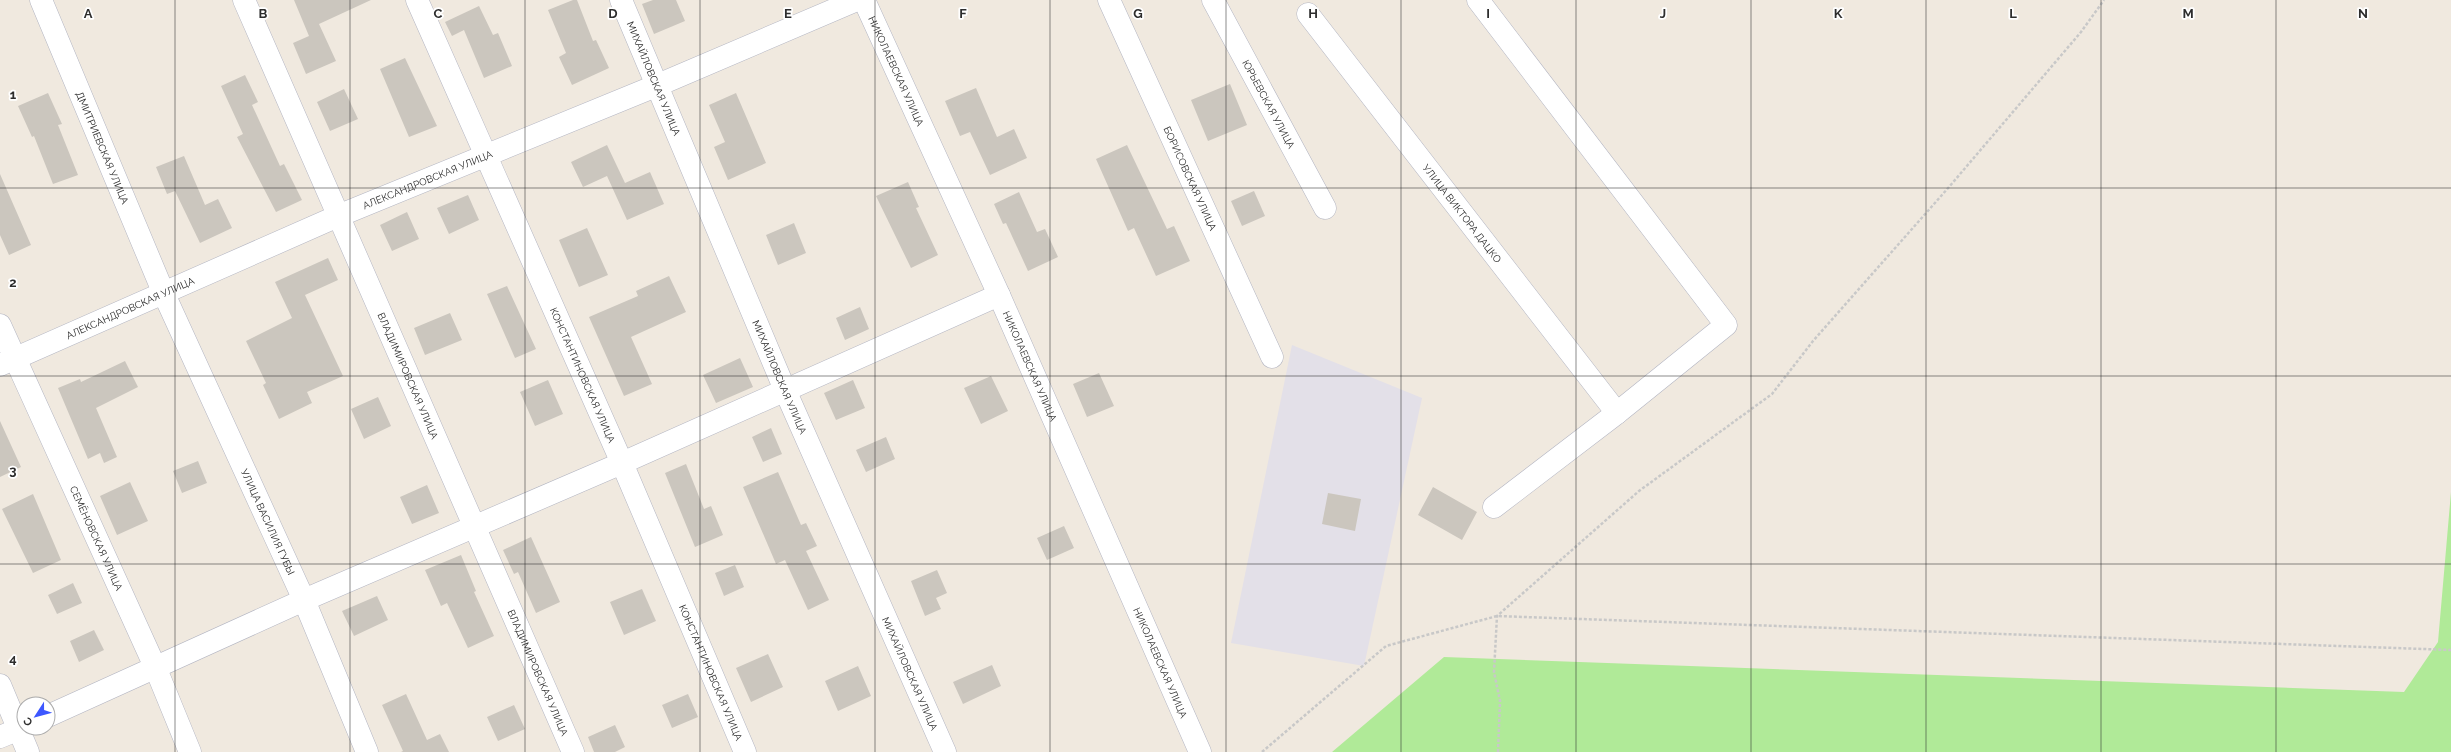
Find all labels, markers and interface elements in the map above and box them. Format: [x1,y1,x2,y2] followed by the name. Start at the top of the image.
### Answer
[84,6,93,21] text: A
[259,6,268,21] text: B
[434,6,443,21] text: C
[608,6,618,21] text: D
[784,6,792,21] text: E
[959,6,967,21] text: F
[1133,6,1143,21] text: G
[1308,6,1318,21] text: H
[1486,6,1490,21] text: I
[1660,6,1666,21] text: J
[1834,6,1843,21] text: K
[2009,6,2017,21] text: L
[2182,6,2194,21] text: M
[2358,6,2368,21] text: N
[866,15,926,128] street label: НИКОЛАЕВСКАЯ УЛИЦА
[625,20,682,137] street label: МИХАЙЛОВСКАЯ УЛИЦА
[1240,58,1297,151] street label: ЮРЬЕВСКАЯ УЛИЦА
[10,87,17,102] text: 1
[74,90,131,206] street label: ДМИТРИЕВСКАЯ УЛИЦА
[1161,125,1219,232] street label: БОРИСОВСКАЯ УЛИЦА
[361,148,494,211] street label: АЛЕКСАНДРОВСКАЯ УЛИЦА
[1420,162,1504,265] street label: УЛИЦА ВИКТОРА ДАЦКО
[9,275,17,290] text: 2
[64,275,196,341] street label: АЛЕКСАНДРОВСКАЯ УЛИЦА
[548,306,617,445] street label: КОНСТАНТИНОВСКАЯ УЛИЦА
[1001,309,1059,423] street label: НИКОЛАЕВСКАЯ УЛИЦА
[375,311,440,441] street label: ВЛАДИМИРОВСКАЯ УЛИЦА
[750,319,809,436] street label: МИХАЙЛОВСКАЯ УЛИЦА
[9,463,17,478] text: 3
[239,467,297,576] street label: УЛИЦА ВАСИЛИЯ ГУБЫ
[68,484,125,592] street label: СЕМЁНОВСКАЯ УЛИЦА
[677,603,745,743] street label: КОНСТАНТИНОВСКАЯ УЛИЦА
[1131,606,1189,720] street label: НИКОЛАЕВСКАЯ УЛИЦА
[505,608,570,738] street label: ВЛАДИМИРОВСКАЯ УЛИЦА
[880,615,940,732] street label: МИХАЙЛОВСКАЯ УЛИЦА
[9,651,17,666] text: 4
[16,696,56,736] north arrow
[21,714,36,728] text: С

